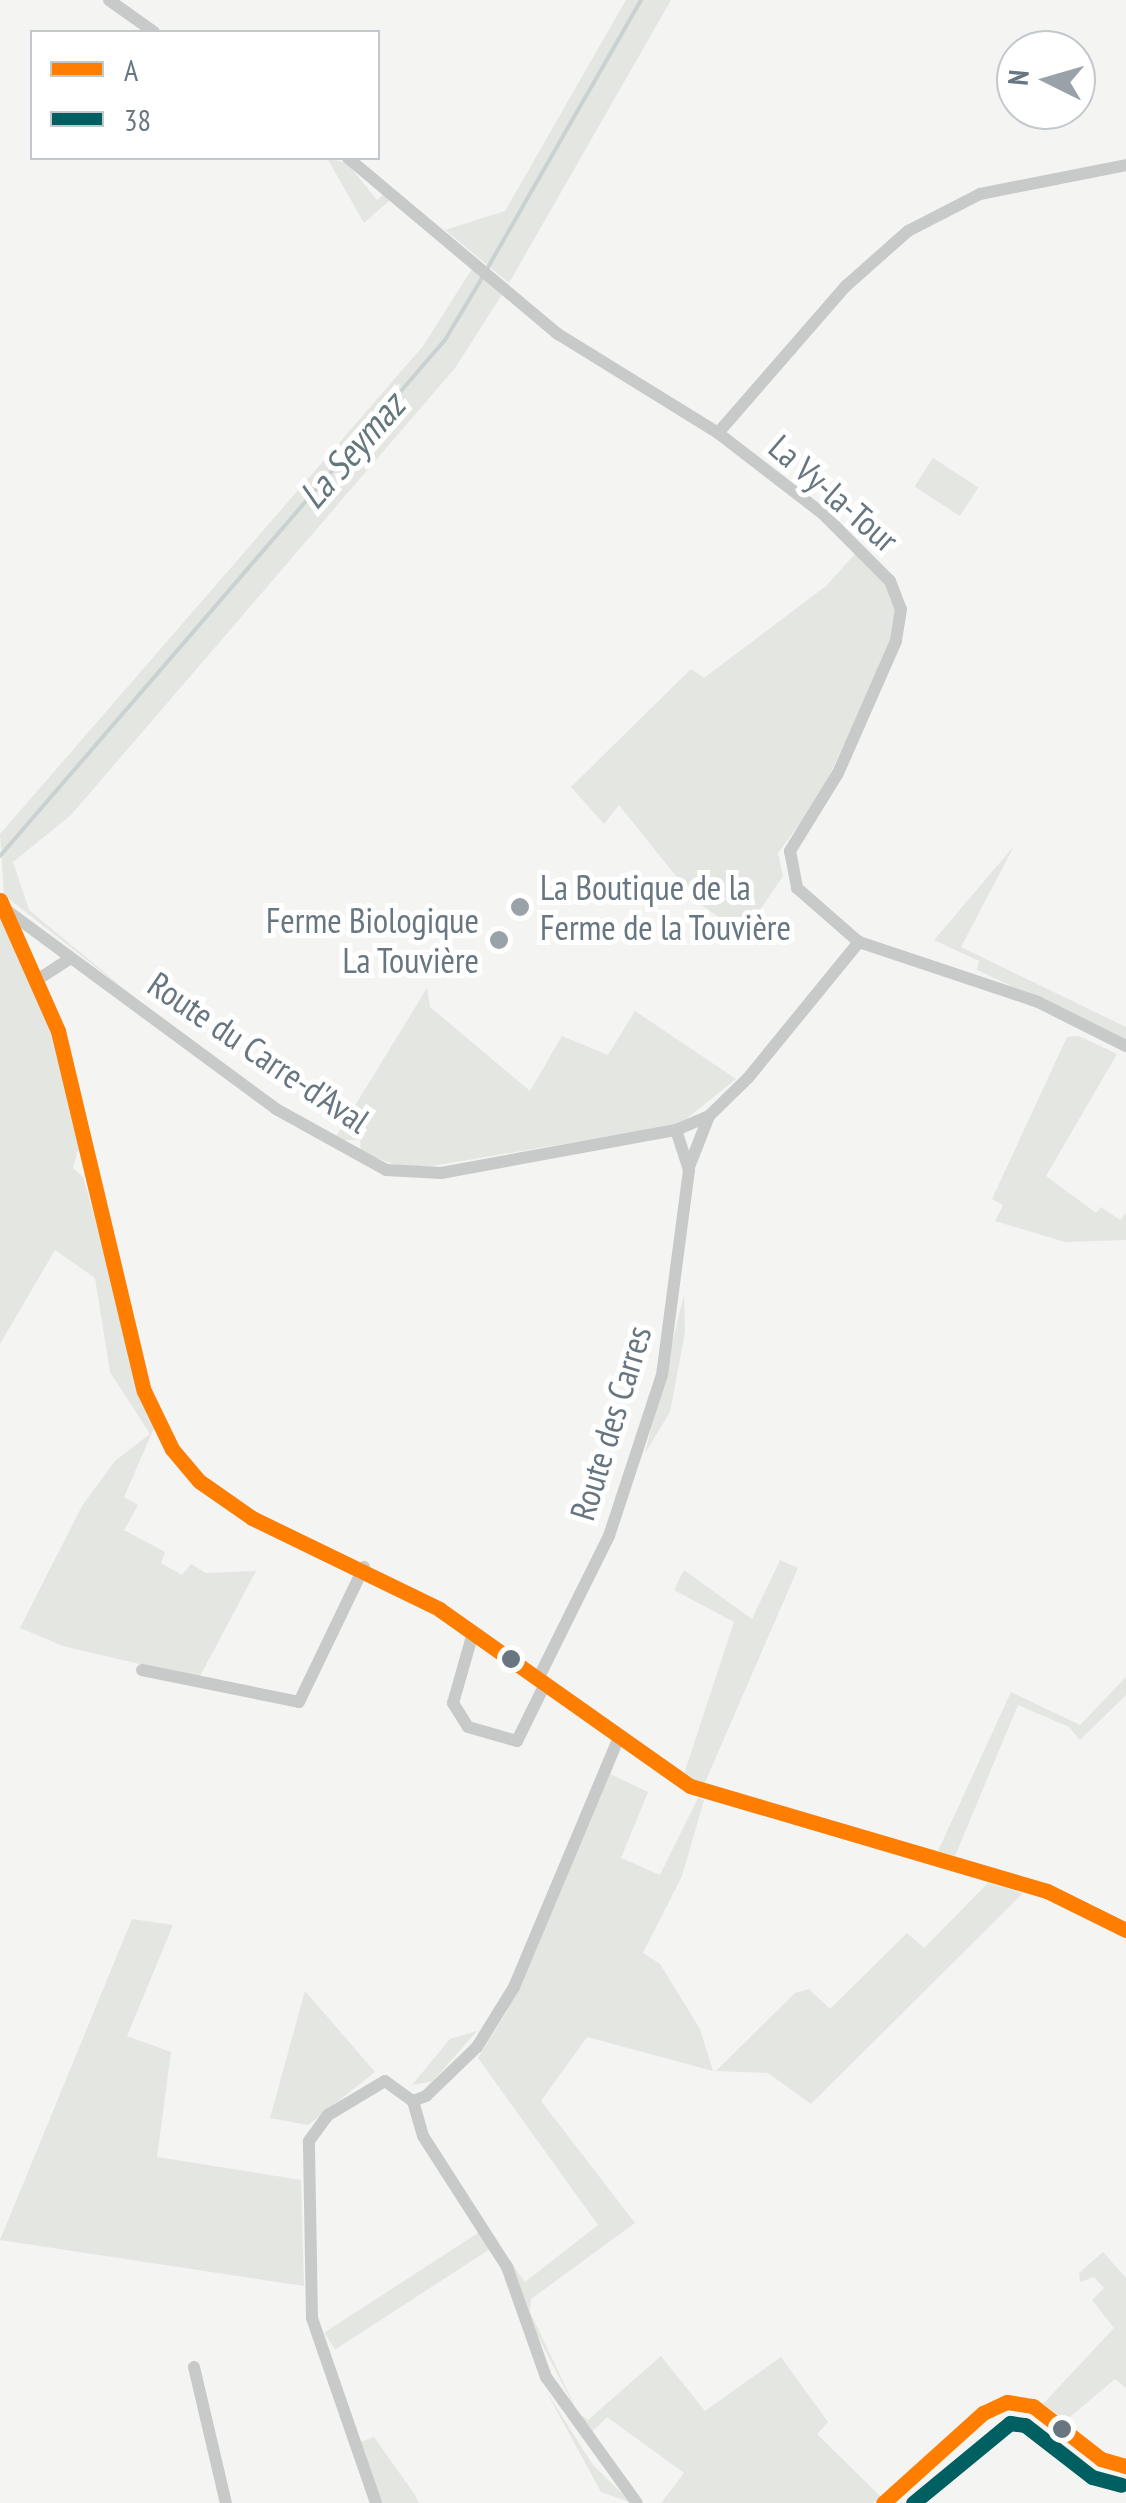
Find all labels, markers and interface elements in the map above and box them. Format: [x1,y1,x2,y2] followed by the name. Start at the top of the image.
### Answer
[30,30,380,160] legend
[996,30,1096,130] north arrow
[124,50,138,89] text: A
[999,68,1037,87] text: N
[124,100,151,139] text: 38
[289,383,413,517] water label: La Seymaz
[761,425,907,561] street label: La Vy-la-Tour
[540,866,792,948] place label: La Boutique de la Ferme de la Touvière
[509,896,531,918] marker: La Boutique de la Ferme de la Touvière
[266,899,479,981] place label: Ferme Biologique La Touvière
[488,929,510,951] marker: Ferme Biologique La Touvière
[141,963,377,1141] street label: Route du Carre-d'Aval
[561,1321,659,1525] street label: Route des Carres
[501,1649,521,1669] unlabelled marker
[1052,2419,1072,2439] unlabelled marker

